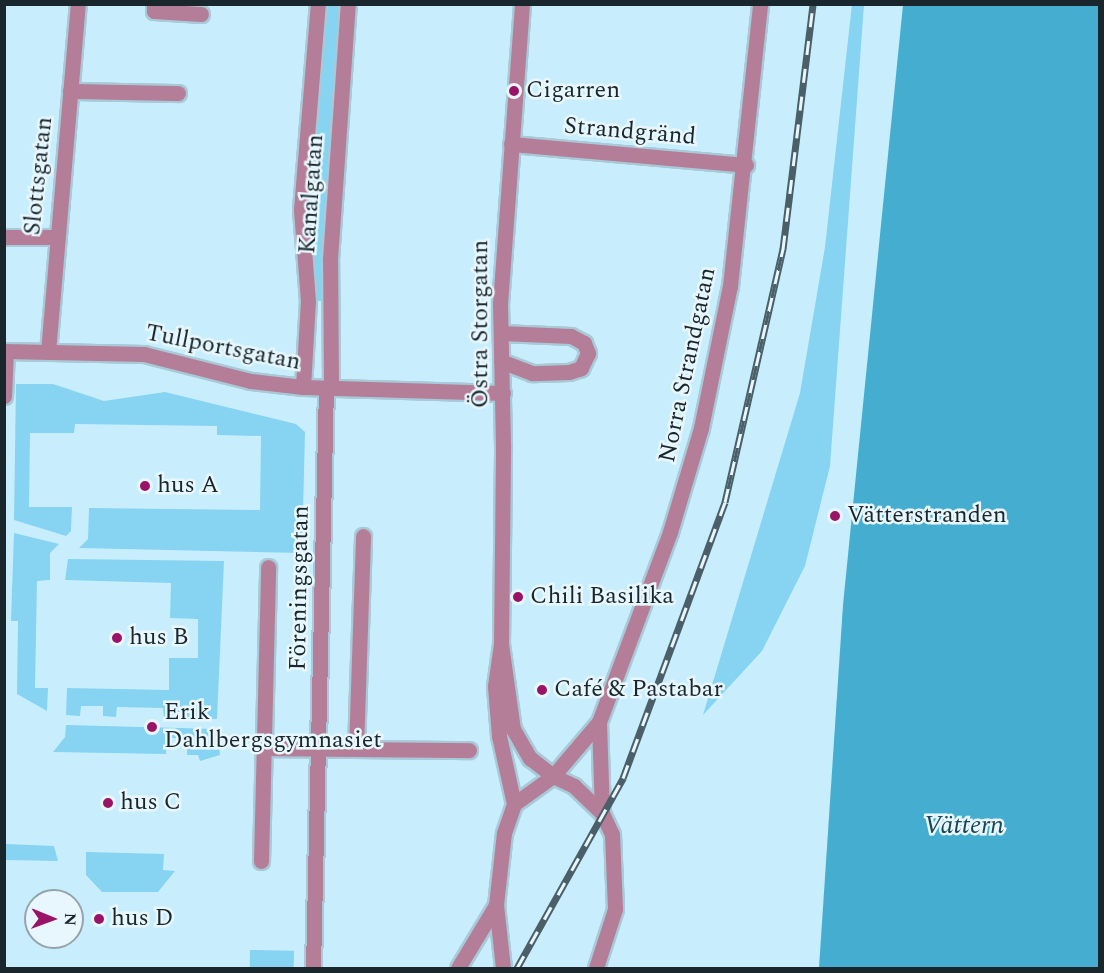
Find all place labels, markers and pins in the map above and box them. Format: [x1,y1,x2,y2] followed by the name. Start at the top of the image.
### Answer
[526,77,620,105] place label: Cigarren
[507,84,521,98] marker: Cigarren
[157,472,219,500] place label: hus A
[138,479,152,493] marker: hus A
[847,502,1007,530] place label: Vätterstranden
[828,509,842,523] marker: Vätterstranden
[530,583,674,611] place label: Chili Basilika
[511,590,525,604] marker: Chili Basilika
[129,624,189,652] place label: hus B
[110,631,124,645] marker: hus B
[554,676,723,704] place label: Café & Pastabar
[535,683,549,697] marker: Café & Pastabar
[164,699,382,755] place label: Erik Dahlbergsgymnasiet
[145,720,159,734] marker: Erik Dahlbergsgymnasiet
[120,789,181,817] place label: hus C
[101,796,115,810] marker: hus C
[111,905,173,933] place label: hus D
[92,912,106,926] marker: hus D

